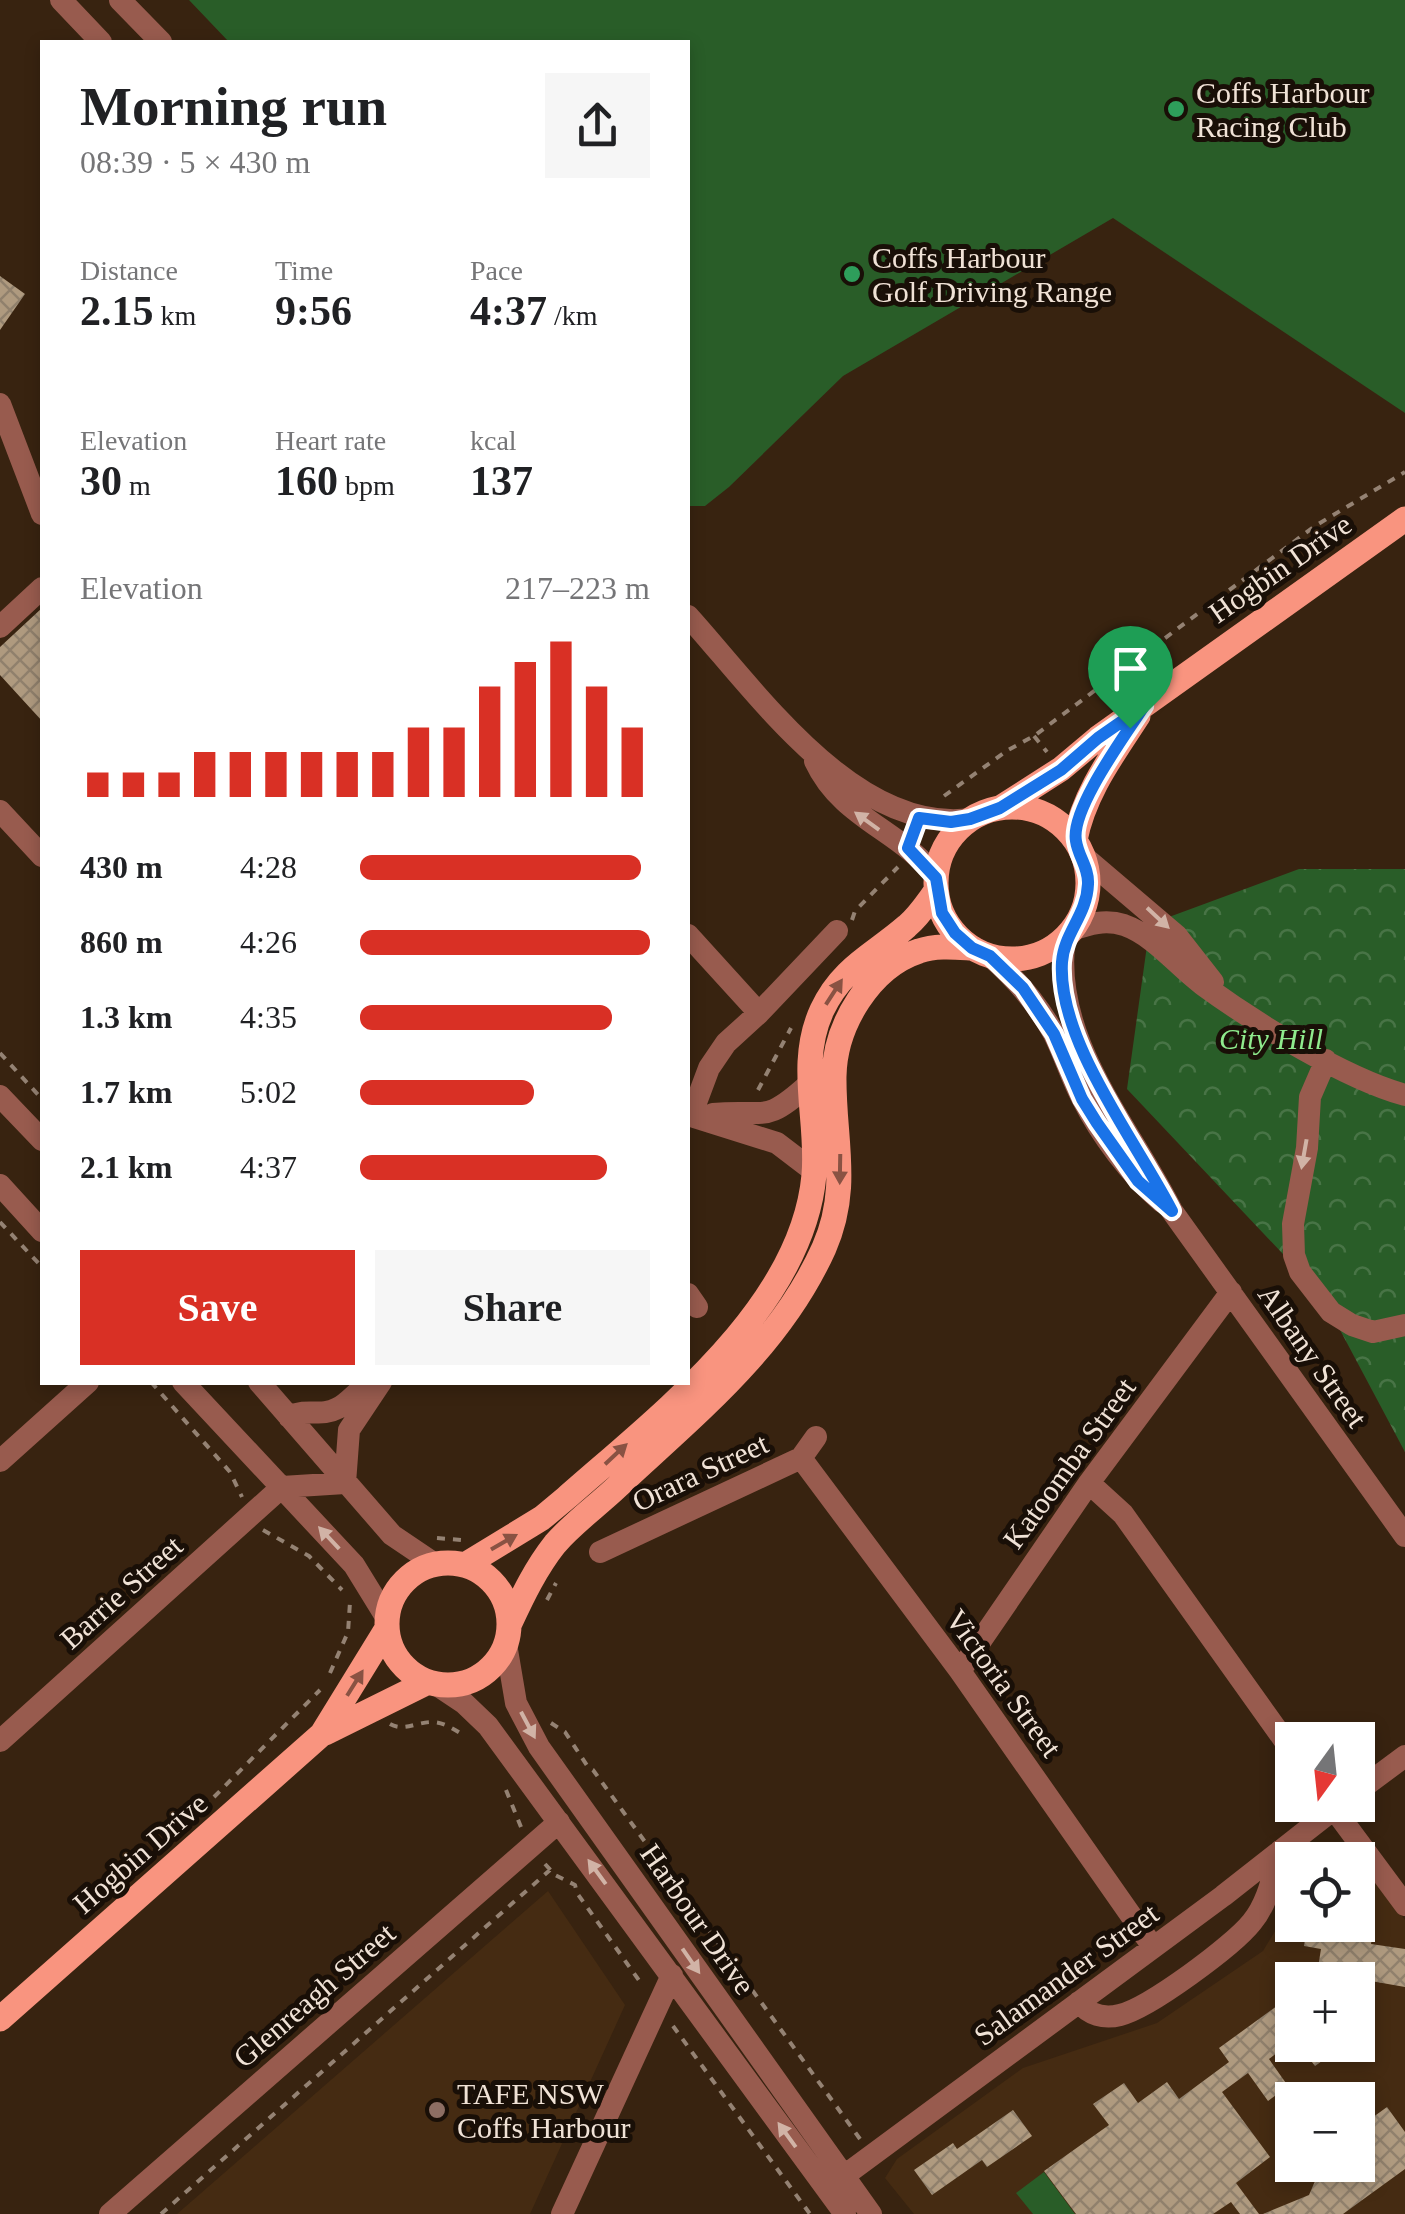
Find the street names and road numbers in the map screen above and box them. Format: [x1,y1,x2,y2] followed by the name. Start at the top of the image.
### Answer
[1203,507,1357,629] street label: Hogbin Drive
[1252,1279,1374,1434] street label: Albany Street
[996,1371,1142,1555] street label: Katoomba Street
[627,1426,774,1518] street label: Orara Street
[53,1528,189,1655] street label: Barrie Street
[940,1603,1069,1764] street label: Victoria Street
[67,1786,213,1920] street label: Hogbin Drive
[634,1838,762,2000] street label: Harbour Drive
[968,1896,1165,2052] street label: Salamander Street
[227,1916,402,2074] street label: Glenreagh Street

